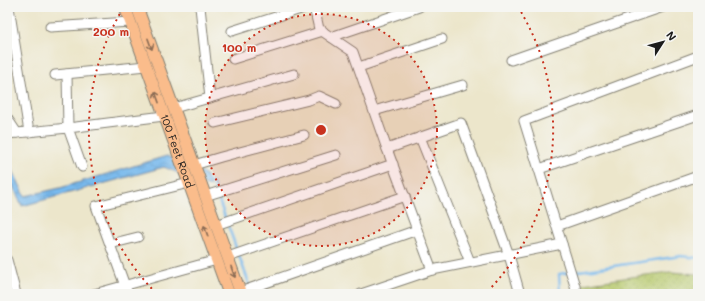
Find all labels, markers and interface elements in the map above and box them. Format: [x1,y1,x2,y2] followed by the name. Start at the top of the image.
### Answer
[643,22,683,62] north arrow
[93,23,129,39] text: 200 m
[663,28,680,44] text: N
[147,37,155,49] one-way arrow
[222,39,256,55] text: 100 m
[153,92,161,104] one-way arrow
[157,112,198,190] street label: 100 Feet Road
[314,123,328,137] centre of rings
[202,225,210,237] one-way arrow
[230,265,238,277] one-way arrow

